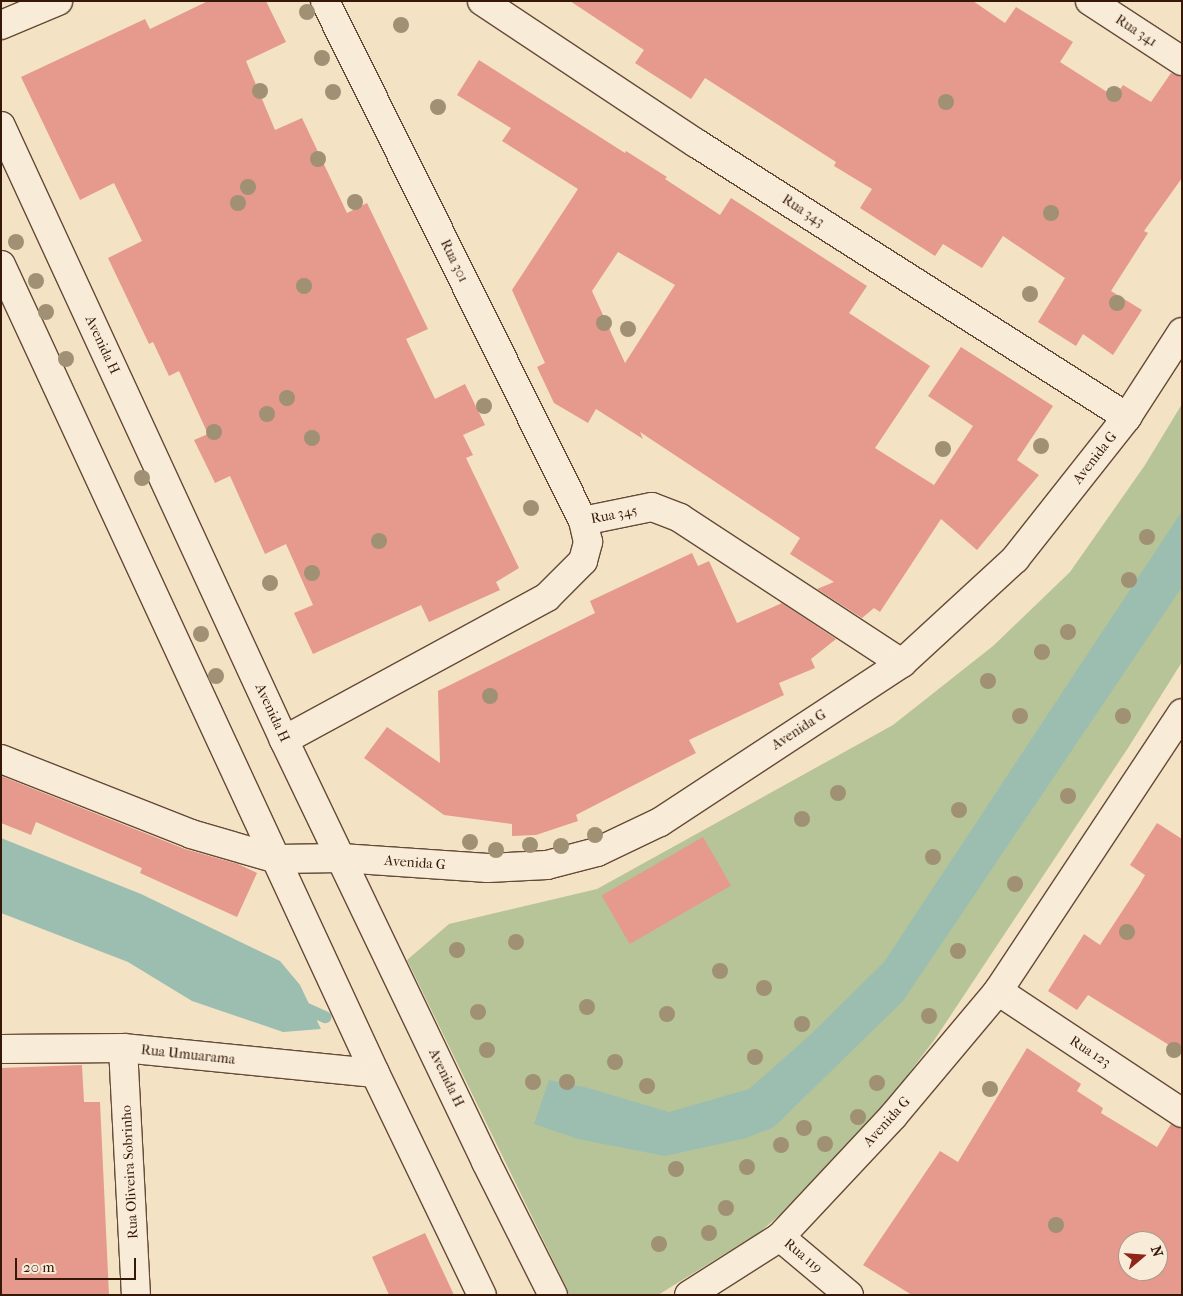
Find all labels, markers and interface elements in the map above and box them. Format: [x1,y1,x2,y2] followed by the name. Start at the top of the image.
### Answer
[1112,11,1160,51] street label: Rua 341
[779,191,827,231] street label: Rua 343
[436,237,472,285] street label: Rua 301
[81,313,123,377] street label: Avenida H
[1069,429,1121,487] street label: Avenida G
[589,502,639,528] street label: Rua 345
[251,681,293,745] street label: Avenida H
[769,706,829,754] street label: Avenida G
[384,852,446,874] street label: Avenida G
[1066,1033,1114,1071] street label: Rua 123
[140,1042,236,1068] street label: Rua Umuarama
[425,1046,467,1110] street label: Avenida H
[860,1093,914,1151] street label: Avenida G
[118,1105,142,1239] street label: Rua Oliveira Sobrinho
[1118,1231,1168,1281] north arrow
[780,1235,826,1277] street label: Rua 119
[1147,1244,1167,1259] text: N
[18,1248,139,1280] scale bar
[23,1258,55,1276] text: 20 m

